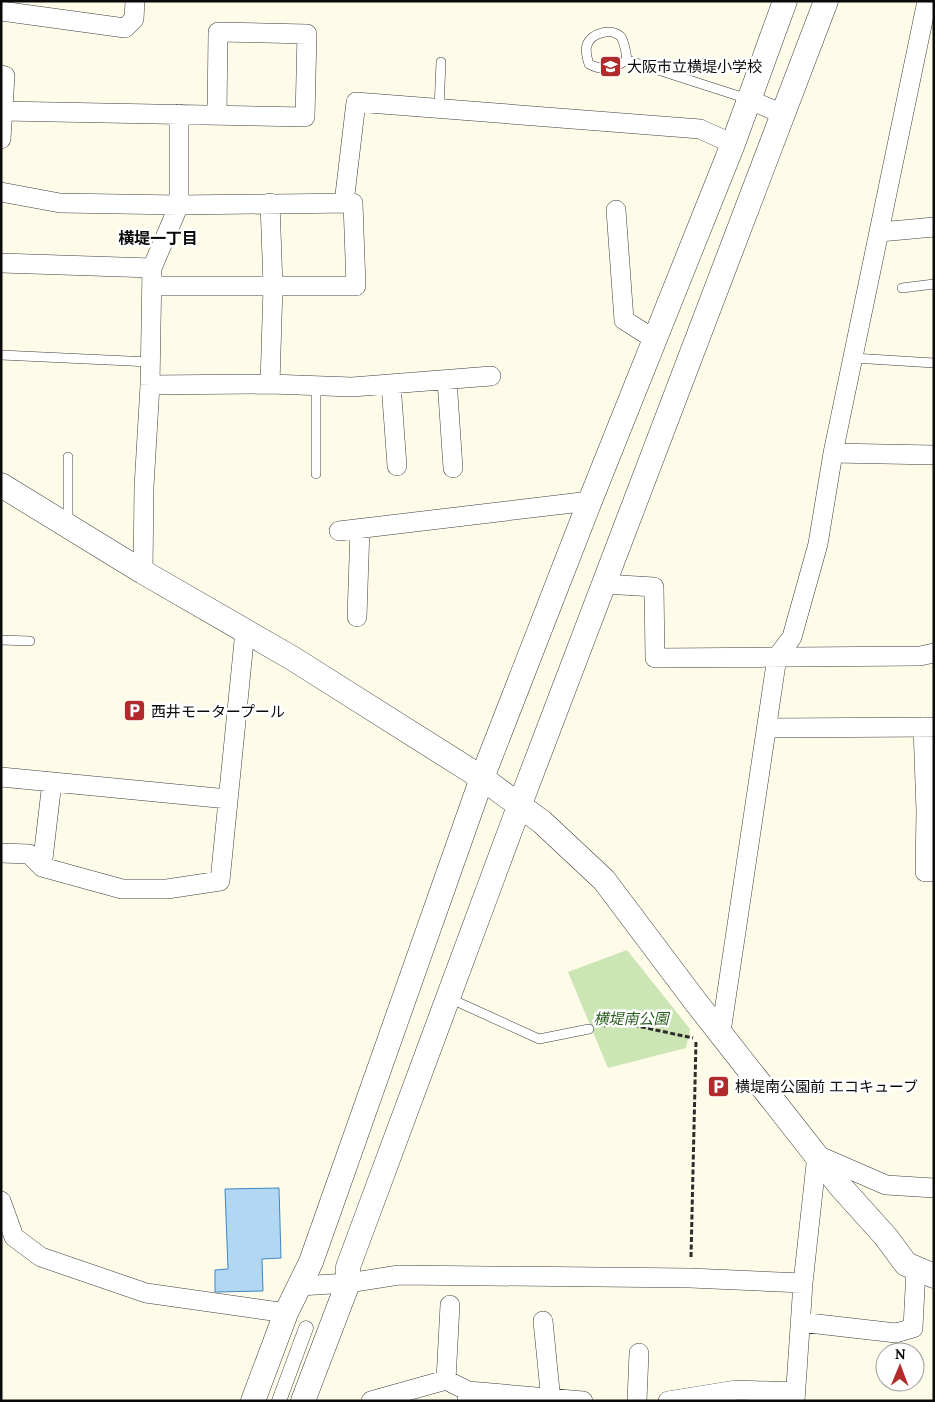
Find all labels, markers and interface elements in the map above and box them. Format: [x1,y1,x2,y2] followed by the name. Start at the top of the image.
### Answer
[599,54,623,78] school or university icon: 大阪市立横堤小学校
[627,57,762,76] place label: 大阪市立横堤小学校
[118,228,198,248] district label: 横堤一丁目
[123,699,147,723] parking icon: 西井モータープール
[151,702,285,721] place label: 西井モータープール
[593,1009,670,1028] park label: 横堤南公園
[707,1074,731,1098] parking icon: 横堤南公園前 エコキューブ
[735,1077,918,1096] place label: 横堤南公園前 エコキューブ
[875,1342,925,1392] north arrow
[895,1345,906,1363] text: N

